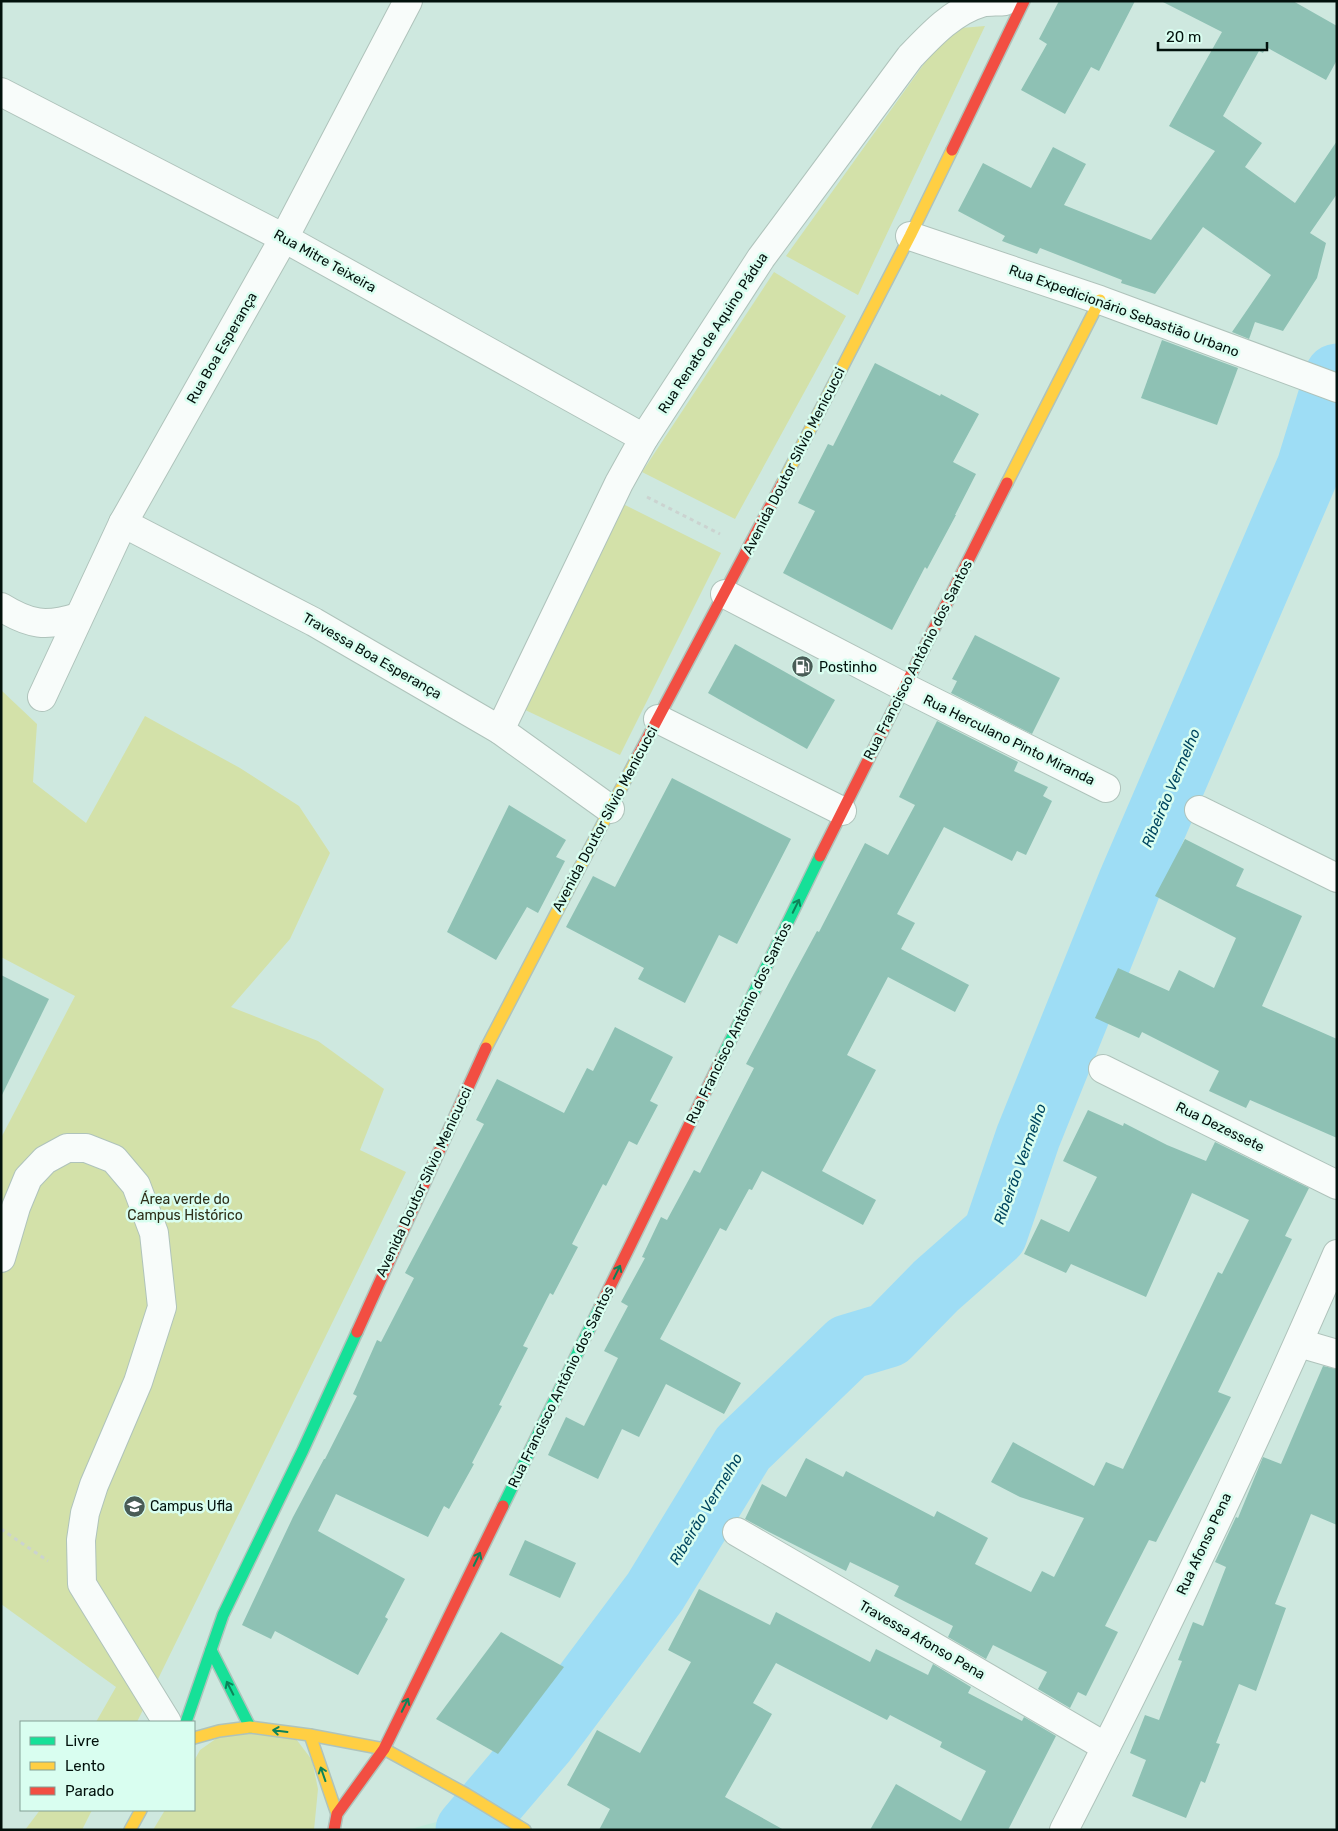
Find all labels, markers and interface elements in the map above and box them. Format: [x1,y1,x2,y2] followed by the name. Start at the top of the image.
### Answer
[1158,20,1267,52] scale bar
[1166,28,1201,46] text: 20 m
[271,226,379,296] street label: Rua Mitre Teixeira
[655,249,771,417] street label: Rua Renato de Aquino Pádua
[1007,261,1241,361] street label: Rua Expedicionário Sebastião Urbano
[183,289,261,407] street label: Rua Boa Esperança
[739,365,849,557] street label: Avenida Doutor Sílvio Menicucci
[860,557,976,763] street label: Rua Francisco Antônio dos Santos
[299,609,445,703] street label: Travessa Boa Esperança
[791,655,815,679] fuel station icon: Postinho
[819,659,877,676] place label: Postinho
[920,691,1098,789] street label: Rua Herculano Pinto Miranda
[549,723,661,915] street label: Avenida Doutor Sílvio Menicucci
[1138,726,1204,850] water label: Ribeirão Vermelho
[791,898,801,913] one-way arrow
[683,919,795,1127] street label: Rua Francisco Antônio dos Santos
[372,1084,476,1280] street label: Avenida Doutor Sílvio Menicucci
[1173,1098,1267,1156] street label: Rua Dezessete
[990,1101,1050,1227] water label: Ribeirão Vermelho
[127,1190,243,1224] park label: Área verde do Campus Histórico
[613,1265,622,1280] one-way arrow
[505,1283,617,1491] street label: Rua Francisco Antônio dos Santos
[666,1450,747,1568] water label: Ribeirão Vermelho
[1173,1490,1235,1598] street label: Rua Afonso Pena
[122,1494,146,1518] school or university icon: Campus Ufla
[150,1498,233,1515] place label: Campus Ufla
[473,1552,482,1567] one-way arrow
[856,1597,988,1683] street label: Travessa Afonso Pena
[225,1681,235,1696] one-way arrow
[401,1698,411,1713] one-way arrow
[20,1721,195,1811] legend
[272,1726,288,1736] one-way arrow
[65,1732,99,1750] text: Livre
[65,1757,105,1775] text: Lento
[318,1767,327,1783] one-way arrow
[65,1782,114,1800] text: Parado

